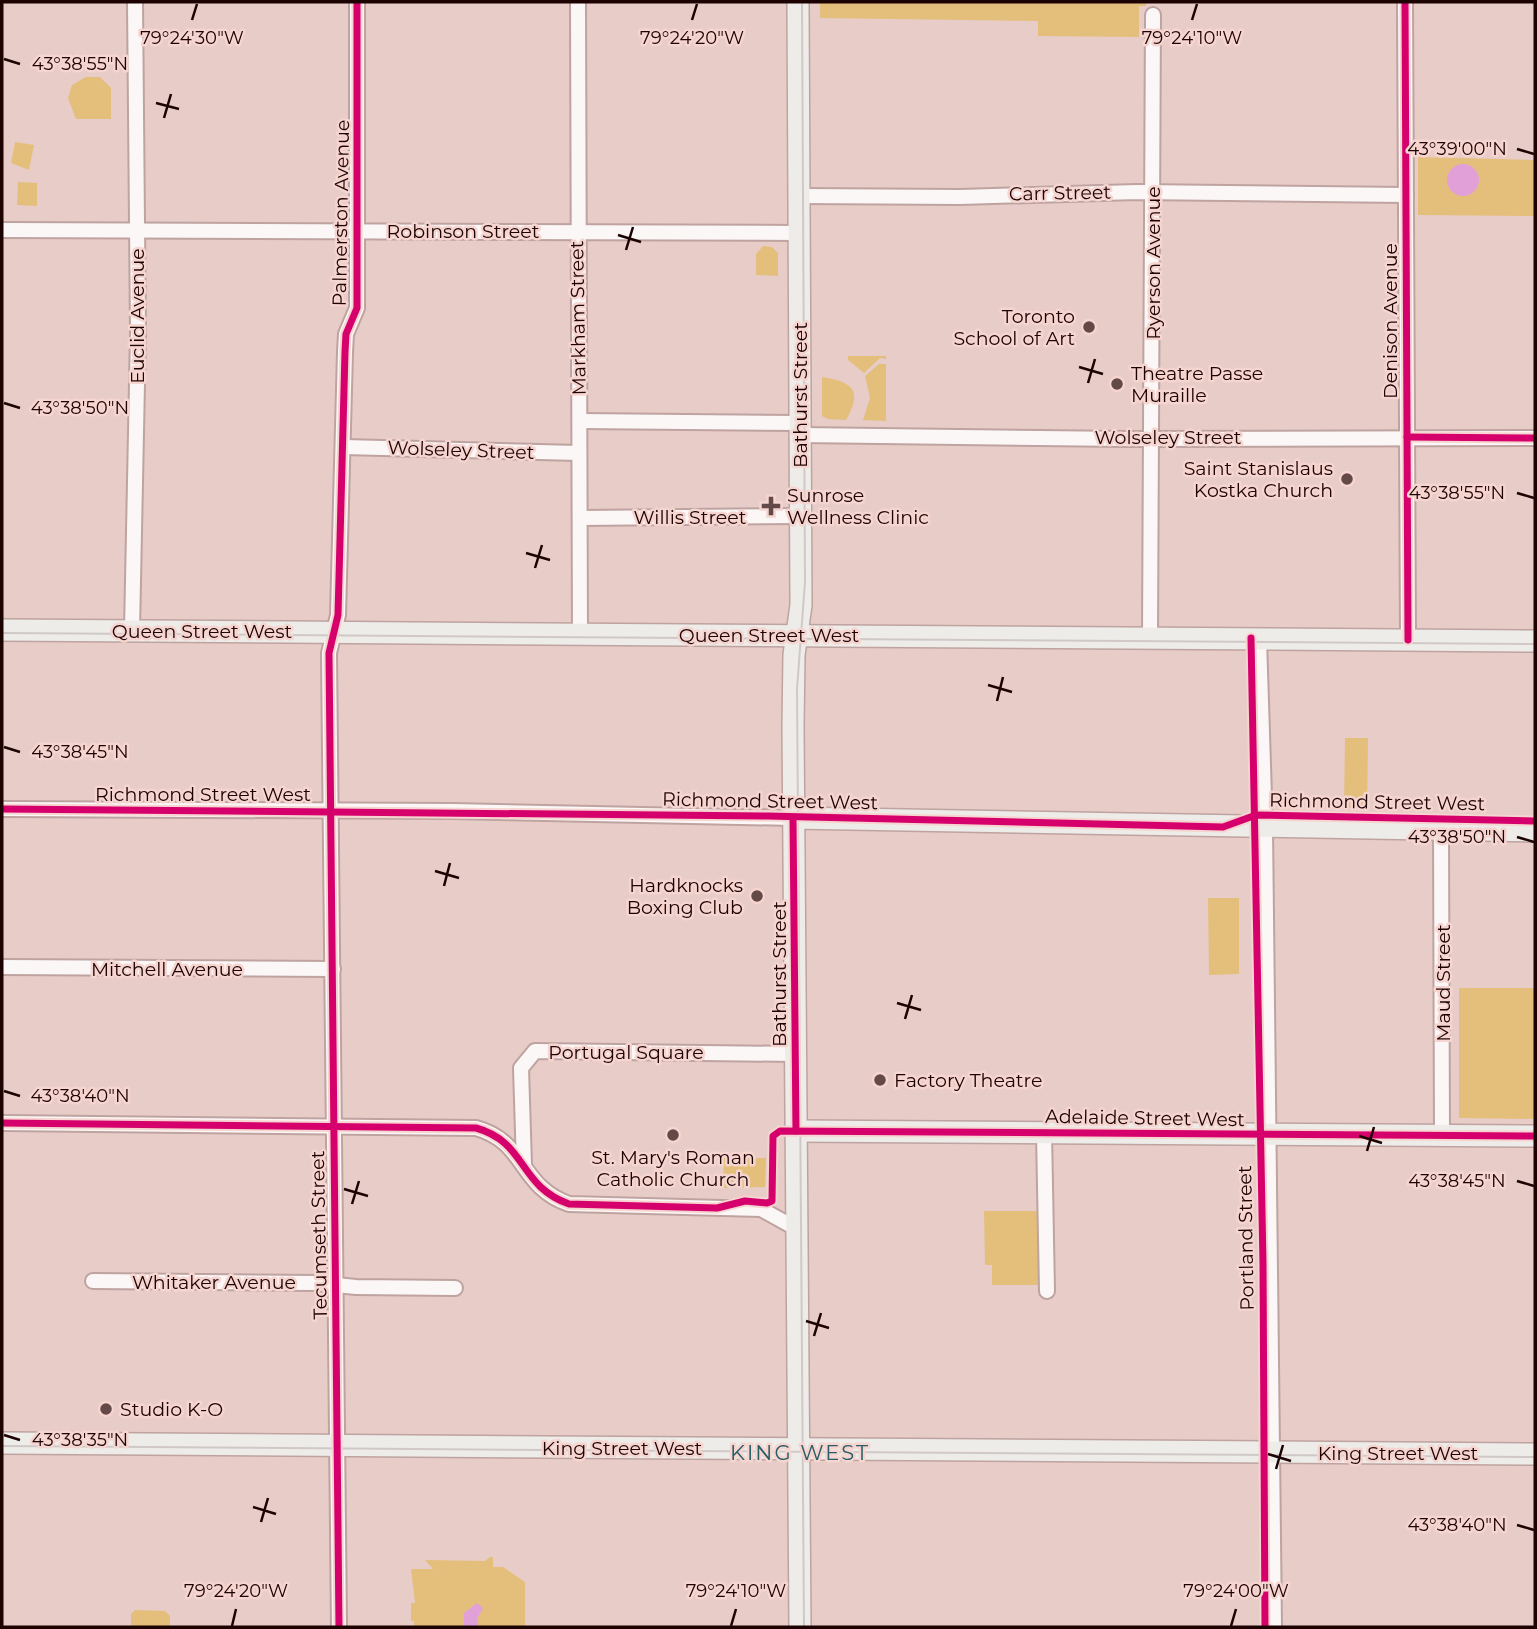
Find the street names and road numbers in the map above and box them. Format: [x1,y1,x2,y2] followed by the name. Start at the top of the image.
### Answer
[328,119,354,307] street label: Palmerston Avenue
[1009,181,1112,205] street label: Carr Street
[1142,186,1165,340] street label: Ryerson Avenue
[387,220,540,243] street label: Robinson Street
[565,240,591,396] street label: Markham Street
[1379,243,1402,399] street label: Denison Avenue
[126,248,149,384] street label: Euclid Avenue
[789,322,812,468] street label: Bathurst Street
[1094,426,1242,449] street label: Wolseley Street
[387,436,535,464] street label: Wolseley Street
[634,506,747,529] street label: Willis Street
[112,620,292,643] street label: Queen Street West
[679,624,859,647] street label: Queen Street West
[95,783,311,806] street label: Richmond Street West
[662,788,878,814] street label: Richmond Street West
[1269,789,1485,815] street label: Richmond Street West
[768,901,791,1047] street label: Bathurst Street
[1432,924,1455,1042] street label: Maud Street
[91,958,243,981] street label: Mitchell Avenue
[548,1041,704,1064] street label: Portugal Square
[1045,1105,1245,1131] street label: Adelaide Street West
[306,1150,332,1320] street label: Tecumseth Street
[1233,1165,1259,1311] street label: Portland Street
[132,1271,296,1294] street label: Whitaker Avenue
[542,1437,702,1460] street label: King Street West
[1318,1442,1478,1465] street label: King Street West

